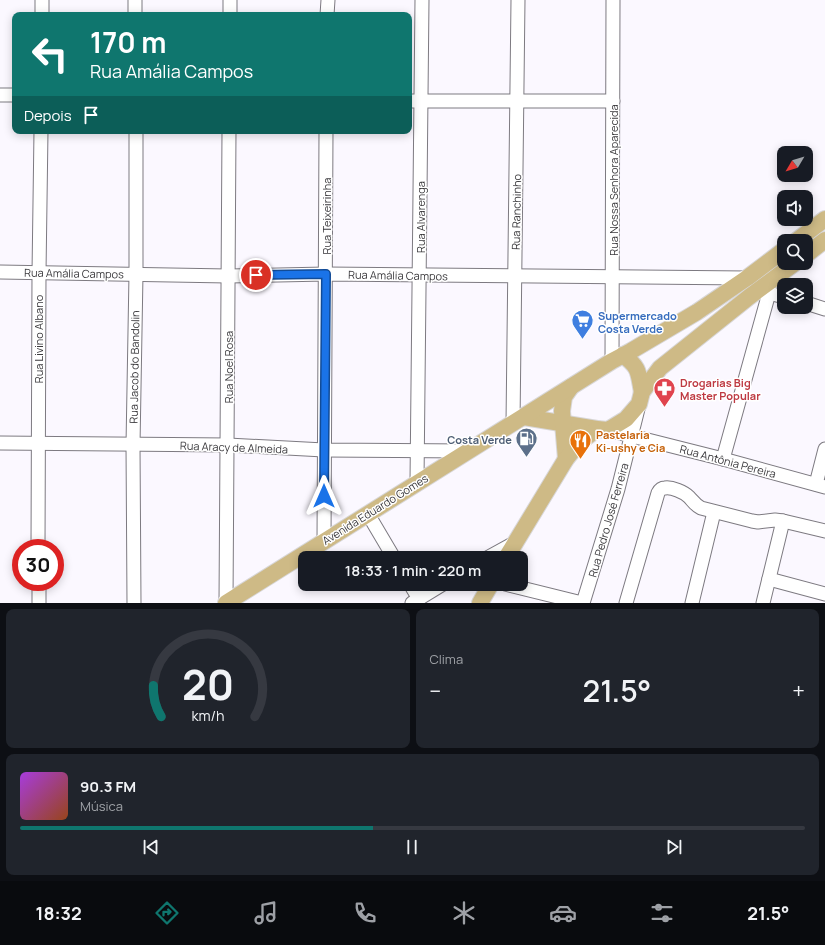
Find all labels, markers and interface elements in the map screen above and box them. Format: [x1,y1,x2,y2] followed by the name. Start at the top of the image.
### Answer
[90,23,166,61] text: 170 m
[24,28,76,80] icon: left
[90,59,253,83] text: Rua Amália Campos
[80,104,102,126] icon: arrive
[606,104,621,256] street label: Rua Nossa Senhora Aparecida
[24,105,72,126] text: Depois
[777,146,813,182] north arrow
[777,146,813,314] map controls
[508,173,524,250] street label: Rua Ranchinho
[319,178,334,254] street label: Rua Teixeirinha
[413,181,428,253] street label: Rua Alvarenga
[777,190,813,226] button: sound
[777,234,813,270] button: search
[239,258,273,292] pin
[245,264,267,286] icon: arrive
[24,265,124,281] street label: Rua Amália Campos
[348,267,448,283] street label: Rua Amália Campos
[777,278,813,314] button: layers
[31,294,46,383] street label: Rua Livino Albano
[570,308,596,341] supermarket icon: Supermercado Costa Verde
[598,308,677,336] place label: Supermercado Costa Verde
[126,310,142,424] street label: Rua Jacob do Bandolin
[221,331,236,403] street label: Rua Noel Rosa
[652,375,678,408] pharmacy icon: Drogarias Big Master Popular
[680,375,761,403] place label: Drogarias Big Master Popular
[514,426,540,459] fuel station icon: Costa Verde
[567,427,593,460] restaurant icon: Pastelaria Ki-ushy e Cia
[596,427,665,455] place label: Pastelaria Ki-ushy e Cia
[447,432,512,447] place label: Costa Verde
[180,438,288,456] street label: Rua Aracy de Almeida
[678,441,778,481] street label: Rua Antônia Pereira
[584,461,632,579] street label: Rua Pedro José Ferreira
[319,470,431,548] street label: Avenida Eduardo Gomes
[303,475,345,517] position arrow
[12,539,64,591] speed limit sign: 30
[345,560,481,581] text: 18:33 · 1 min · 220 m
[430,650,463,668] text: Clima
[182,655,234,711] text: 20
[583,670,651,711] text: 21.5°
[430,676,441,706] text: −
[792,676,805,706] text: +
[191,705,224,724] text: km/h
[80,776,136,797] text: 90.3 FM
[80,797,123,815] text: Música
[140,836,162,858] icon: previous
[401,836,423,858] icon: pause
[663,836,685,858] icon: next
[153,899,181,927] icon: directions
[252,899,280,927] icon: music
[351,899,379,927] icon: phone
[450,899,478,927] icon: climate
[549,899,577,927] icon: car
[648,899,676,927] icon: filters
[36,901,82,925] text: 18:32
[747,901,789,925] text: 21.5°

